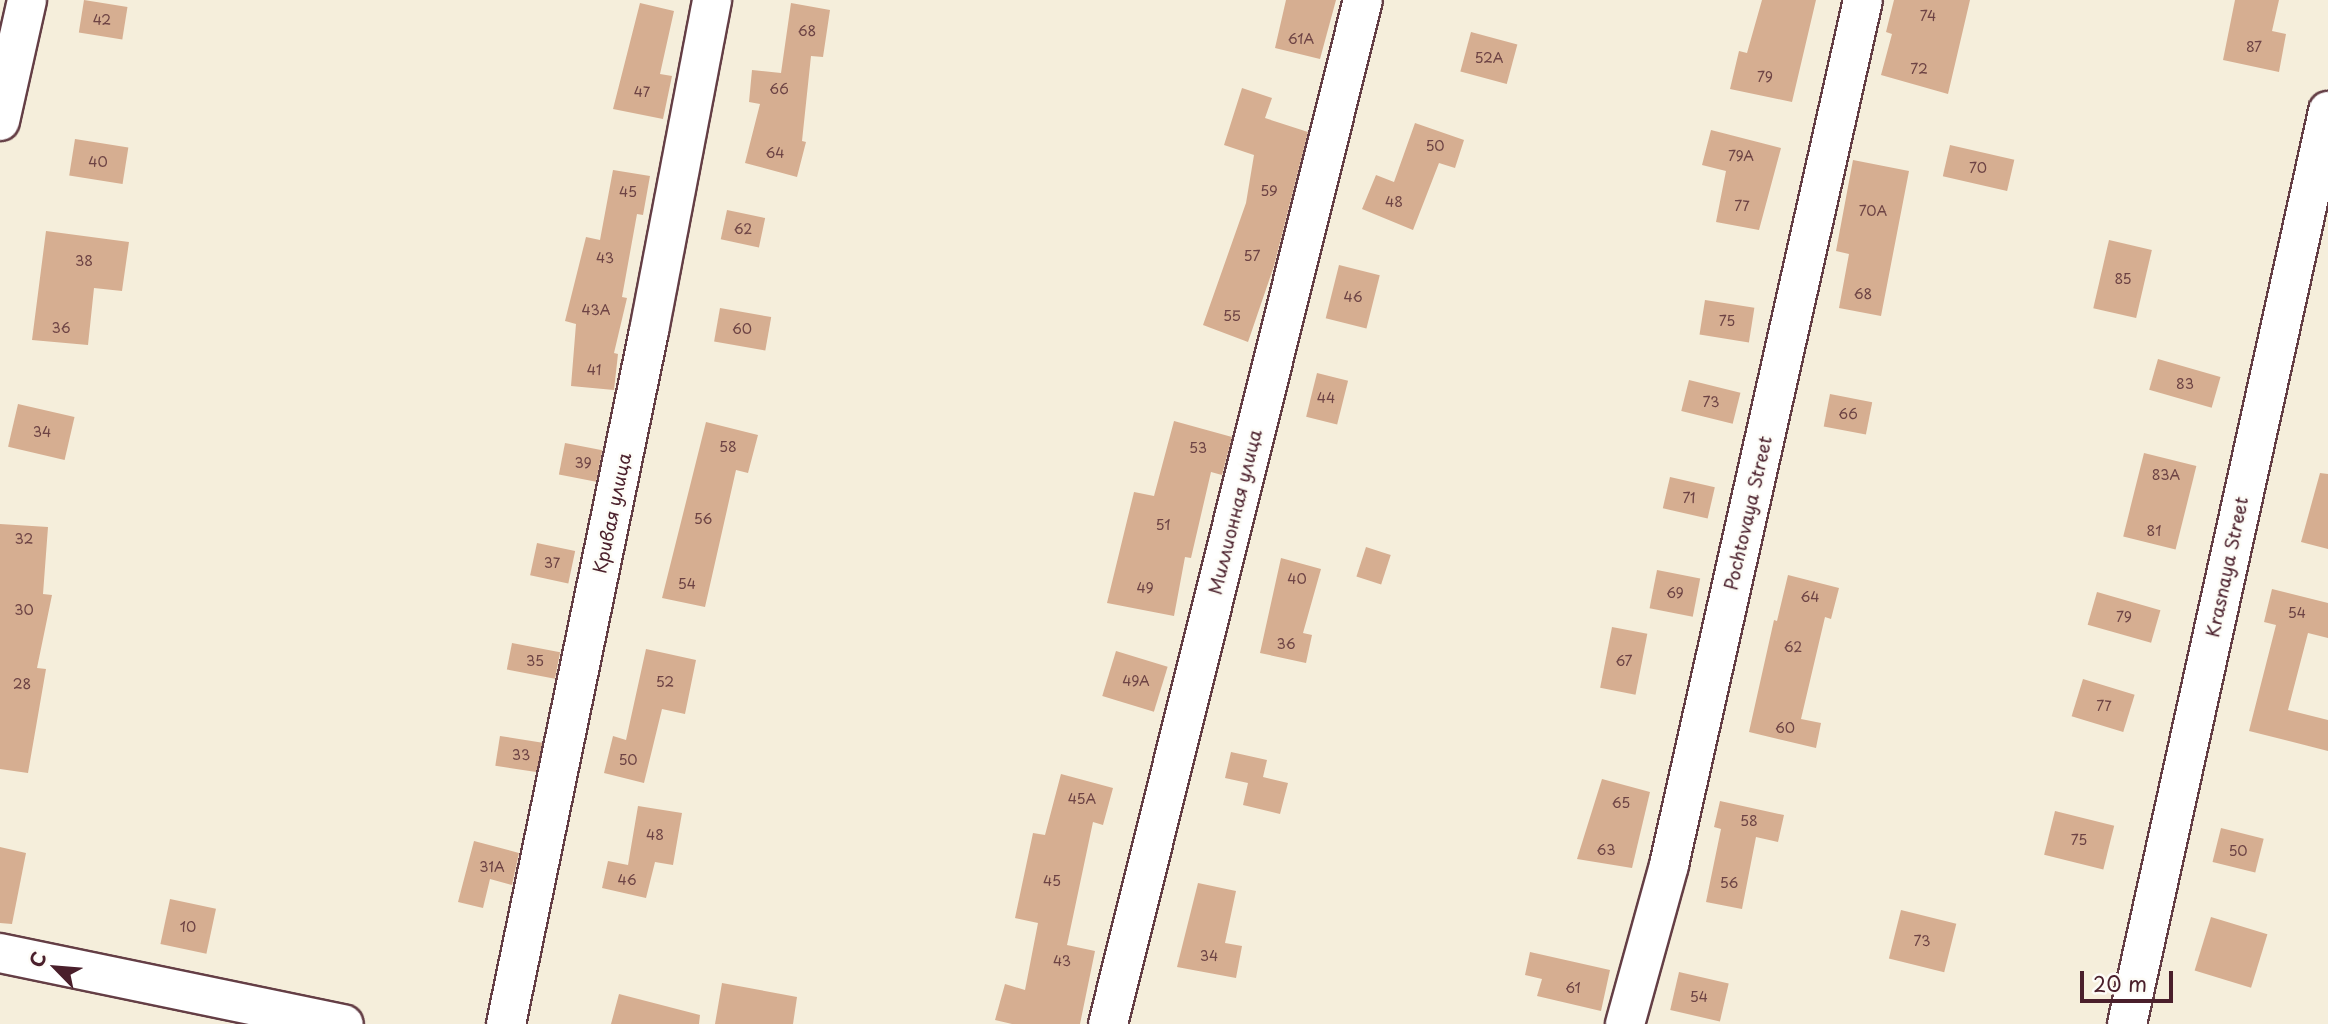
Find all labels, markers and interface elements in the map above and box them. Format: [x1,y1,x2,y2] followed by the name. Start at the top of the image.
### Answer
[1920,8,1936,24] house number: 74
[93,12,111,28] house number: 42
[798,23,816,39] house number: 68
[1288,31,1314,47] house number: 61А
[2246,39,2262,55] house number: 87
[1474,50,1504,66] house number: 52А
[1910,61,1928,77] house number: 72
[1757,69,1773,85] house number: 79
[769,81,789,97] house number: 66
[634,84,650,100] house number: 47
[1425,138,1445,154] house number: 50
[765,145,785,161] house number: 64
[1728,148,1754,164] house number: 79А
[88,154,108,170] house number: 40
[1969,160,1987,176] house number: 70
[1260,183,1278,199] house number: 59
[619,184,637,200] house number: 45
[1385,194,1403,210] house number: 48
[1734,198,1750,214] house number: 77
[1859,203,1887,219] house number: 70А
[734,221,752,237] house number: 62
[1244,248,1260,264] house number: 57
[596,250,614,266] house number: 43
[75,253,93,269] house number: 38
[2114,271,2132,287] house number: 85
[1854,286,1872,302] house number: 68
[1343,289,1363,305] house number: 46
[582,302,610,318] house number: 43А
[1223,308,1241,324] house number: 55
[1719,313,1735,329] house number: 75
[51,320,71,336] house number: 36
[732,321,752,337] house number: 60
[587,362,601,378] house number: 41
[2176,376,2194,392] house number: 83
[1317,390,1335,406] house number: 44
[1703,394,1719,410] house number: 73
[1838,406,1858,422] house number: 66
[33,424,51,440] house number: 34
[1204,427,1266,597] street label: Миллионная улица
[1720,433,1776,593] street label: Pochtovaya Street
[719,439,737,455] house number: 58
[1189,440,1207,456] house number: 53
[589,450,635,576] street label: Кривая улица
[574,455,592,471] house number: 39
[2152,467,2180,483] house number: 83А
[1682,490,1696,506] house number: 71
[2202,495,2252,639] street label: Krasnaya Street
[694,511,712,527] house number: 56
[1156,517,1170,533] house number: 51
[2147,523,2161,539] house number: 81
[15,531,33,547] house number: 32
[544,555,560,571] house number: 37
[1287,571,1307,587] house number: 40
[678,576,696,592] house number: 54
[1136,580,1154,596] house number: 49
[1666,585,1684,601] house number: 69
[1800,589,1820,605] house number: 64
[14,602,34,618] house number: 30
[2288,605,2306,621] house number: 54
[2116,609,2132,625] house number: 79
[1276,636,1296,652] house number: 36
[1784,639,1802,655] house number: 62
[526,653,544,669] house number: 35
[1615,653,1633,669] house number: 67
[1122,673,1150,689] house number: 49А
[656,674,674,690] house number: 52
[13,676,31,692] house number: 28
[2096,698,2112,714] house number: 77
[1775,720,1795,736] house number: 60
[512,747,530,763] house number: 33
[618,752,638,768] house number: 50
[1068,791,1096,807] house number: 45А
[1612,795,1630,811] house number: 65
[1740,813,1758,829] house number: 58
[646,827,664,843] house number: 48
[2071,832,2087,848] house number: 75
[1597,842,1615,858] house number: 63
[2228,843,2248,859] house number: 50
[479,859,505,875] house number: 31А
[617,872,637,888] house number: 46
[1043,873,1061,889] house number: 45
[1720,875,1738,891] house number: 56
[180,919,196,935] house number: 10
[21,933,91,1003] north arrow
[1914,933,1930,949] house number: 73
[21,947,53,972] text: С
[1200,948,1218,964] house number: 34
[1053,953,1071,969] house number: 43
[2083,958,2176,1002] scale bar
[2093,967,2147,999] text: 20 m
[1565,980,1581,996] house number: 61
[1690,989,1708,1005] house number: 54

